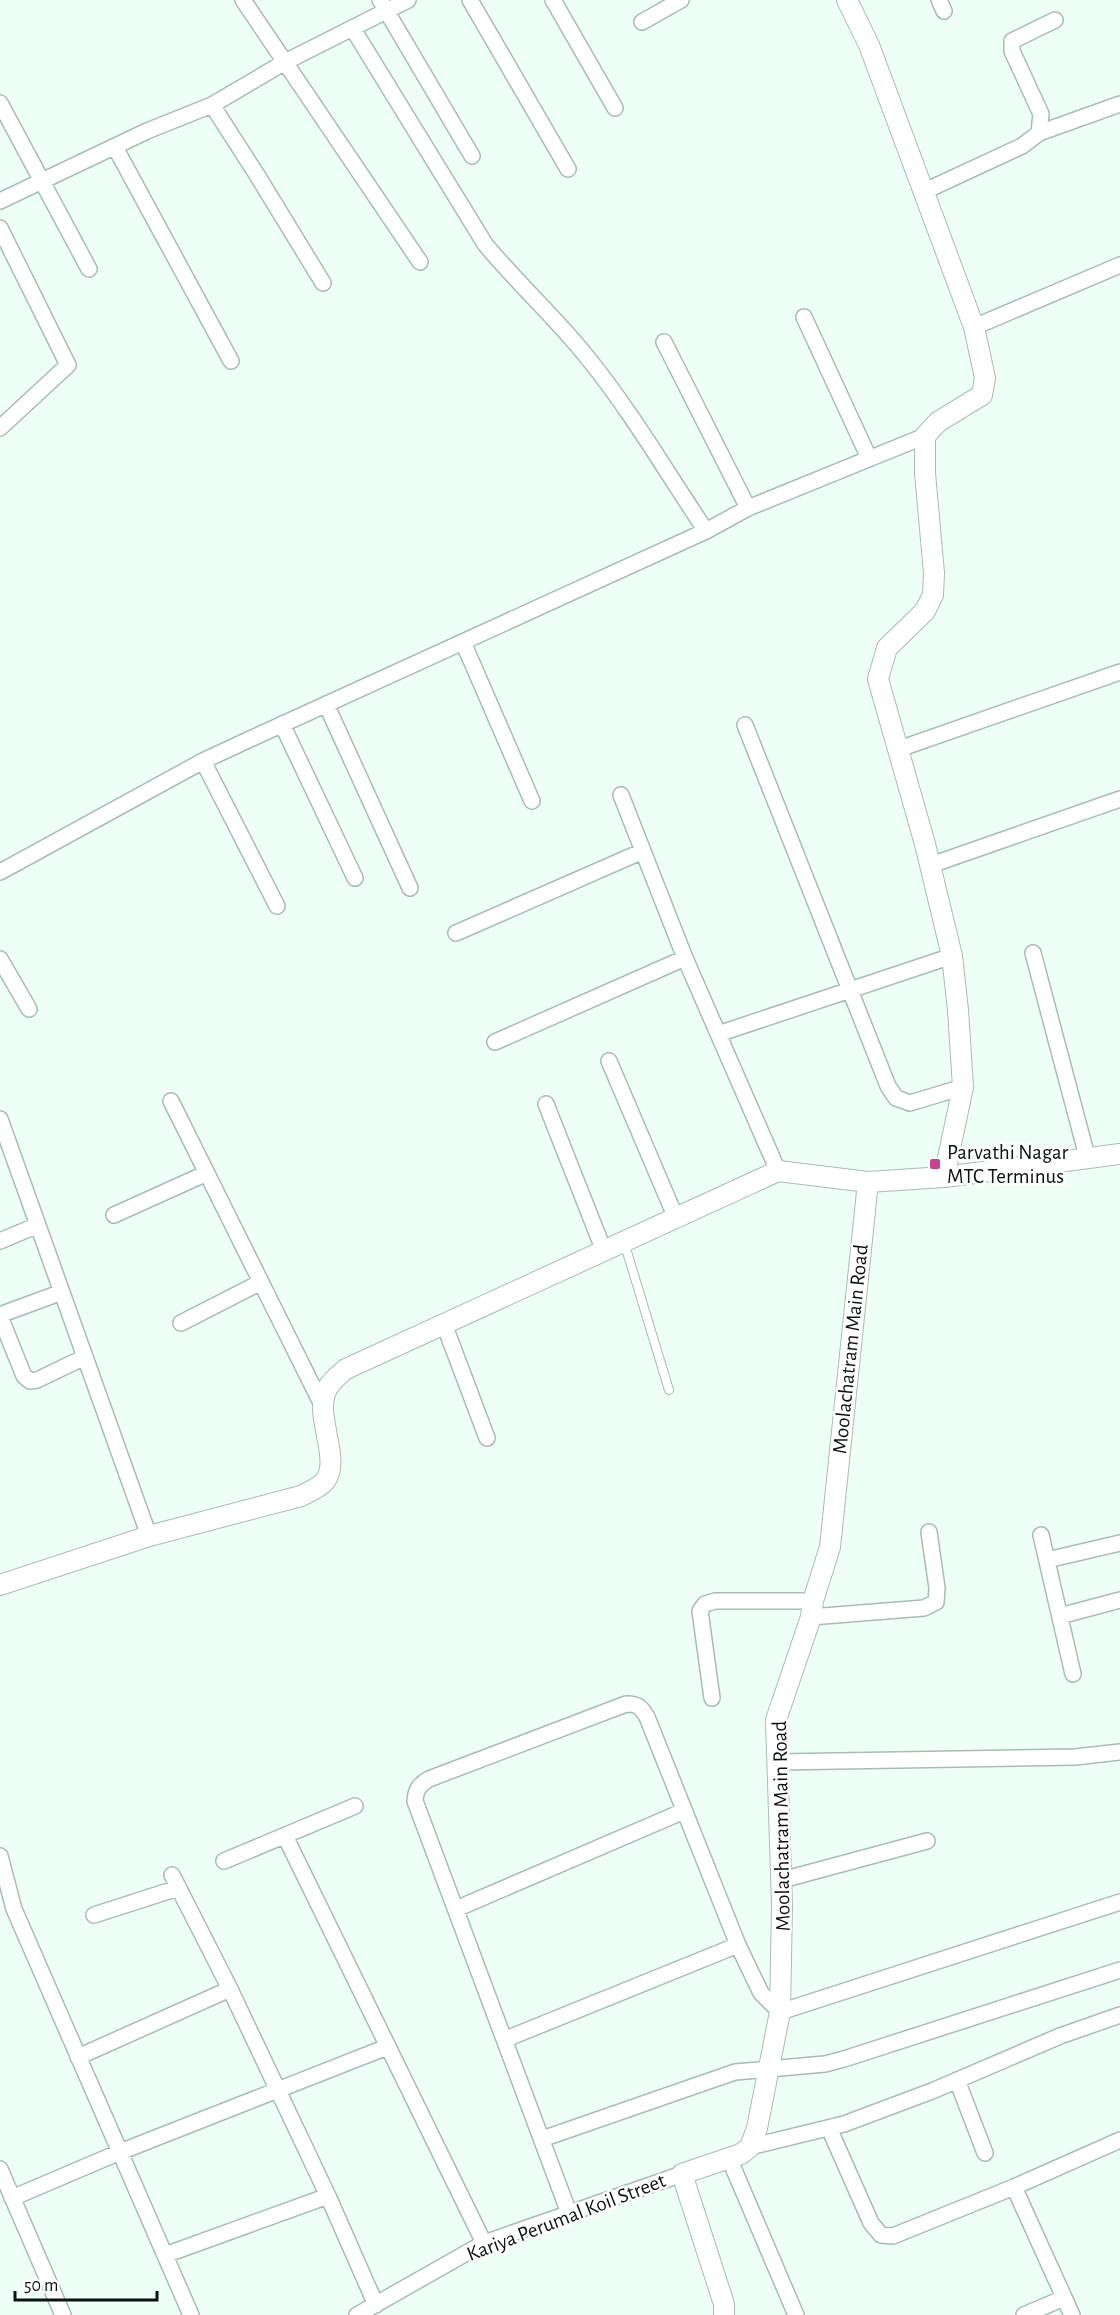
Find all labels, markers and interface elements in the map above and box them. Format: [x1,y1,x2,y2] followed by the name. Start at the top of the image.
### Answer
[947,1142,1068,1187] place label: Parvathi Nagar MTC Terminus
[928,1157,942,1171] marker: Parvathi Nagar MTC Terminus
[829,1243,872,1455] street label: Moolachatram Main Road
[769,1720,794,1931] street label: Moolachatram Main Road
[464,2170,669,2265] street label: Kariya Perumal Koil Street
[15,2264,158,2302] scale bar
[24,2277,58,2295] text: 50 m

